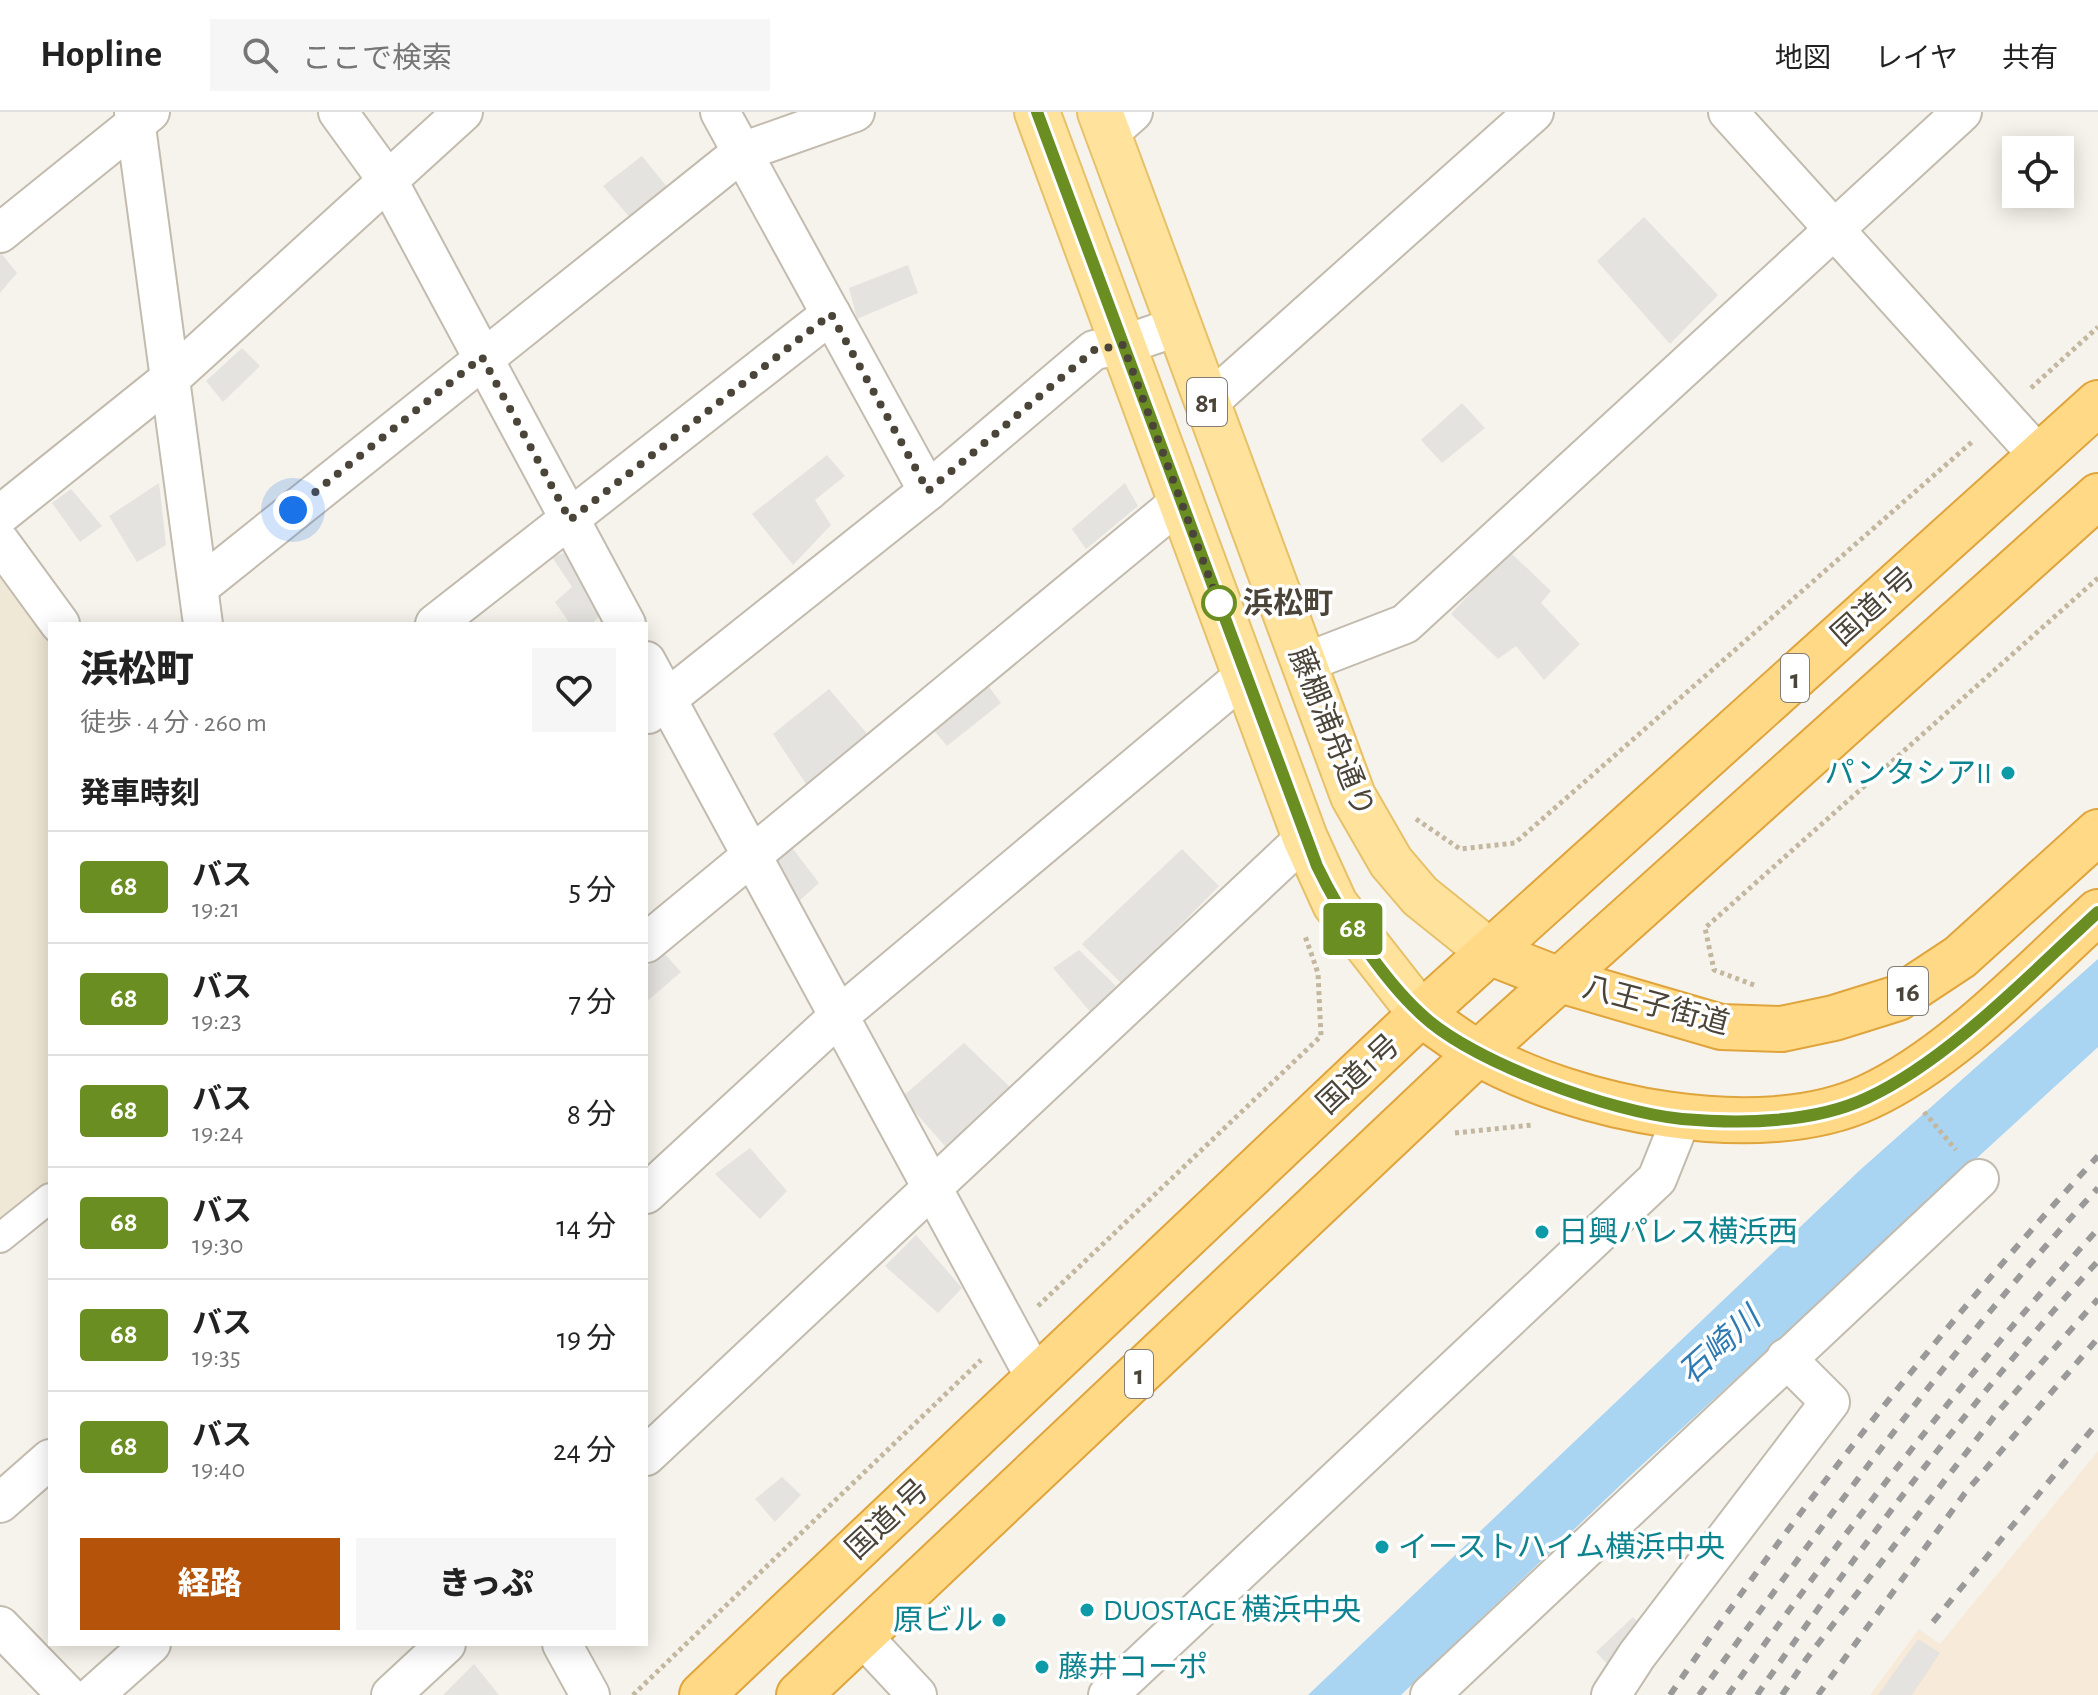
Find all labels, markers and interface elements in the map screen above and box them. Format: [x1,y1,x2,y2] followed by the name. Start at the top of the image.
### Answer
[210,19,770,91] search box
[238,33,282,77] icon: search
[40,36,162,74] text: Hopline
[302,44,452,74] text: ここで検索
[1775,45,1831,73] text: 地図
[1875,45,1958,73] text: レイヤ
[2002,45,2058,73] text: 共有
[2002,136,2074,208] map controls
[2002,136,2074,208] button: locate
[1187,378,1227,426] road number: 81
[273,490,313,530] your location
[1826,561,1921,651] street label: 国道1号
[1202,586,1236,620] marker: 浜松町
[1243,587,1333,619] place label: 浜松町
[1283,643,1381,821] street label: 藤棚浦舟通り
[532,648,616,732] button: heart
[80,652,194,690] text: 浜松町
[1781,654,1809,702] road number: 1
[80,710,267,736] text: 徒歩 · 4 分 · 260 m
[1824,758,1992,789] place label: パンタシアII
[1999,764,2017,782] marker: パンタシアII
[80,779,200,809] text: 発車時刻
[192,861,252,891] text: バス
[110,873,138,901] text: 68
[569,876,616,906] text: 5 分
[192,896,240,922] text: 19:21
[1317,903,1389,955] line badge: 68
[1339,915,1367,943] text: 68
[1888,967,1928,1015] road number: 16
[1579,971,1732,1040] street label: 八王子街道
[192,973,252,1003] text: バス
[110,985,138,1013] text: 68
[569,988,616,1018] text: 7 分
[192,1008,242,1034] text: 19:23
[1311,1029,1406,1120] street label: 国道1号
[192,1085,252,1115] text: バス
[110,1097,138,1125] text: 68
[567,1100,616,1130] text: 8 分
[192,1120,243,1146] text: 19:24
[192,1197,252,1227] text: バス
[110,1209,138,1237] text: 68
[556,1212,616,1242] text: 14 分
[1558,1216,1798,1248] place label: 日興パレス横浜西
[1533,1223,1551,1241] marker: 日興パレス横浜西
[192,1232,244,1258] text: 19:30
[1673,1299,1768,1390] water label: 石崎川
[192,1309,252,1339] text: バス
[110,1321,138,1349] text: 68
[557,1324,616,1354] text: 19 分
[192,1344,241,1370] text: 19:35
[1125,1350,1153,1398] road number: 1
[192,1421,252,1451] text: バス
[110,1433,138,1461] text: 68
[553,1436,616,1466] text: 24 分
[192,1456,245,1482] text: 19:40
[840,1474,935,1565] street label: 国道1号
[1398,1531,1725,1563] place label: イーストハイム横浜中央
[80,1538,340,1630] button: 経路
[356,1538,616,1630] button: きっぷ
[1373,1538,1391,1556] marker: イーストハイム横浜中央
[1103,1594,1361,1626] place label: DUOSTAGE 横浜中央
[1078,1601,1096,1619] marker: DUOSTAGE 横浜中央
[893,1605,983,1636] place label: 原ビル
[990,1611,1008,1629] marker: 原ビル
[1058,1651,1208,1683] place label: 藤井コーポ
[1033,1658,1051,1676] marker: 藤井コーポ

